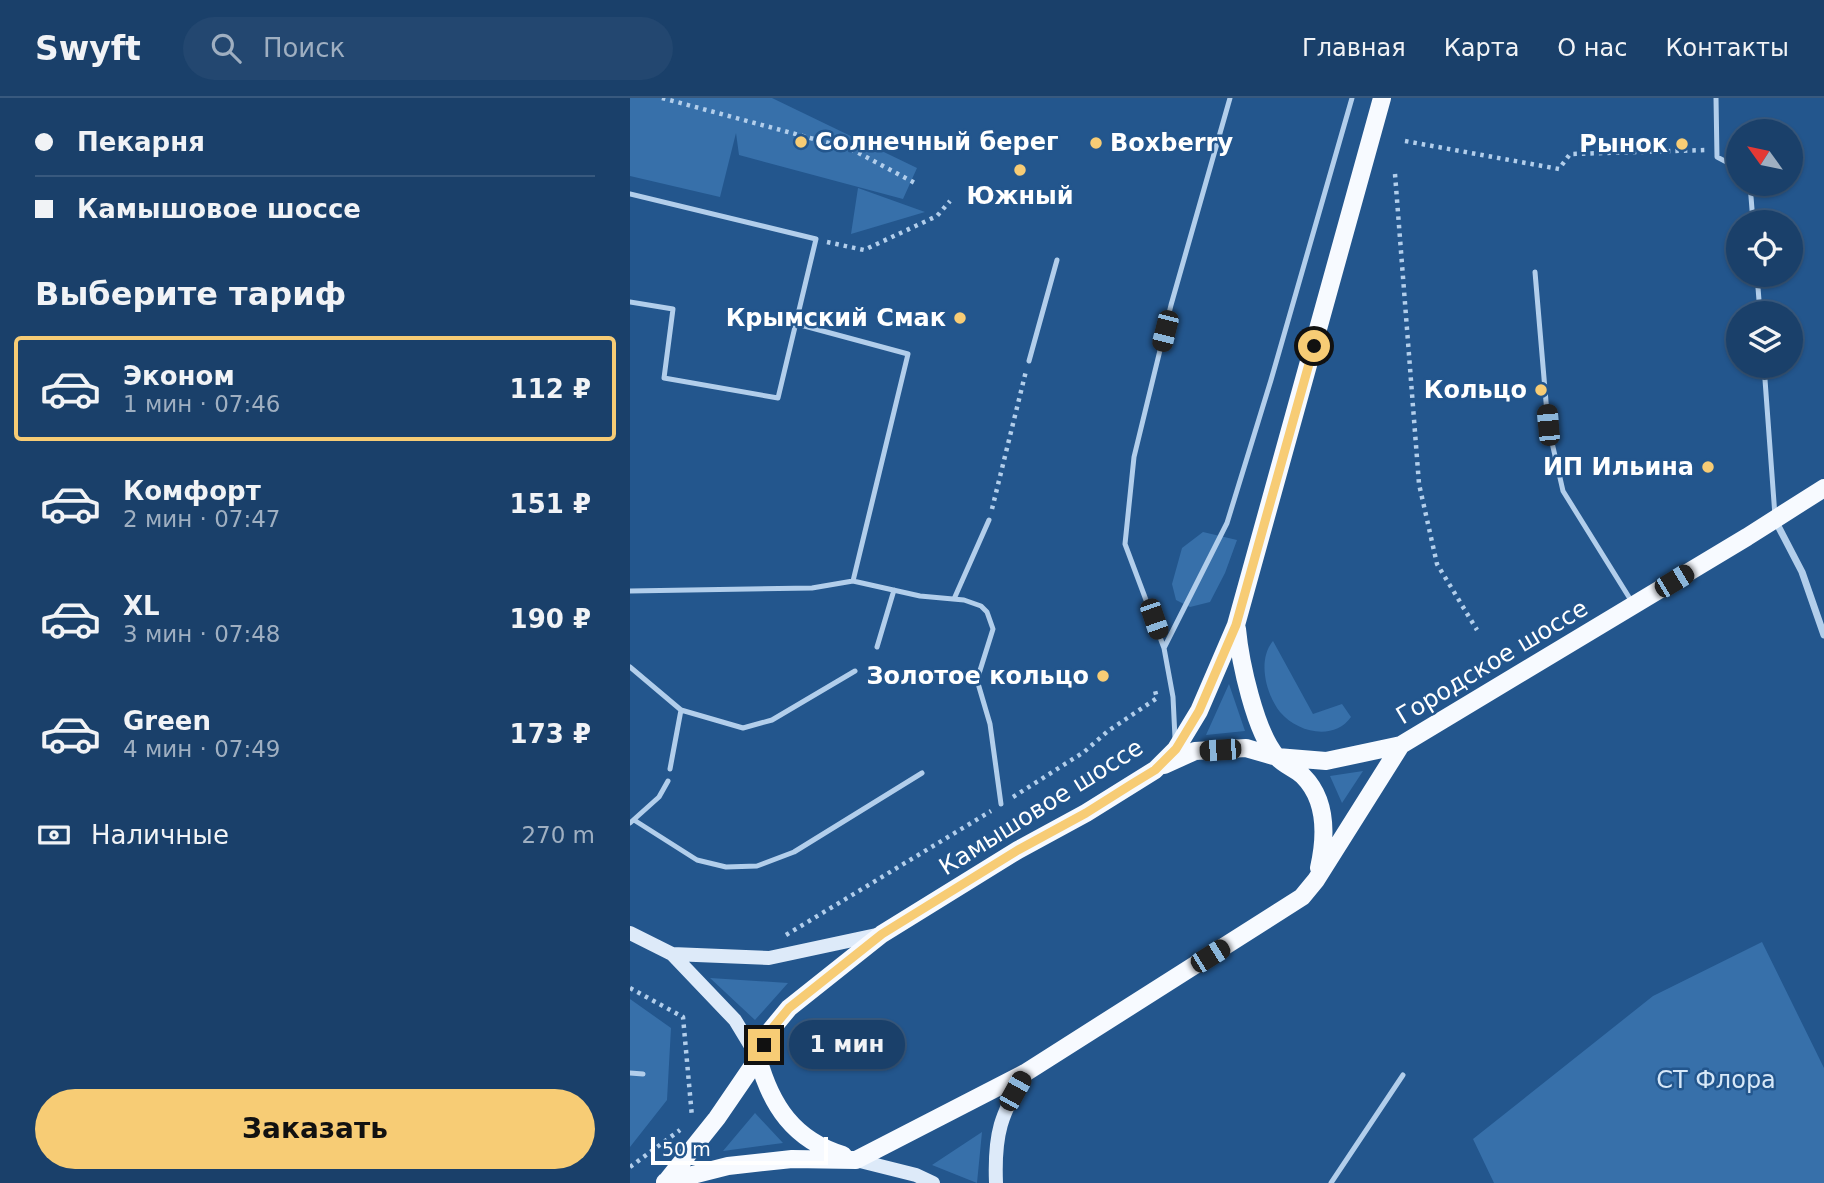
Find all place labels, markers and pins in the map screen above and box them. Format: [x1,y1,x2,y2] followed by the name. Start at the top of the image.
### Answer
[815,128,1059,156] place label: Солнечный берег
[1110,129,1233,157] place label: Boxberry
[1579,130,1668,158] place label: Рынок
[793,134,809,150] marker: Солнечный берег
[1088,135,1104,151] marker: Boxberry
[1674,136,1690,152] marker: Рынок
[1012,162,1028,178] marker: Южный
[966,182,1074,210] place label: Южный
[726,304,946,332] place label: Крымский Смак
[952,310,968,326] marker: Крымский Смак
[1424,376,1527,404] place label: Кольцо
[1533,382,1549,398] marker: Кольцо
[1543,453,1694,481] place label: ИП Ильина
[1700,459,1716,475] marker: ИП Ильина
[867,662,1089,690] place label: Золотое кольцо
[1095,668,1111,684] marker: Золотое кольцо

